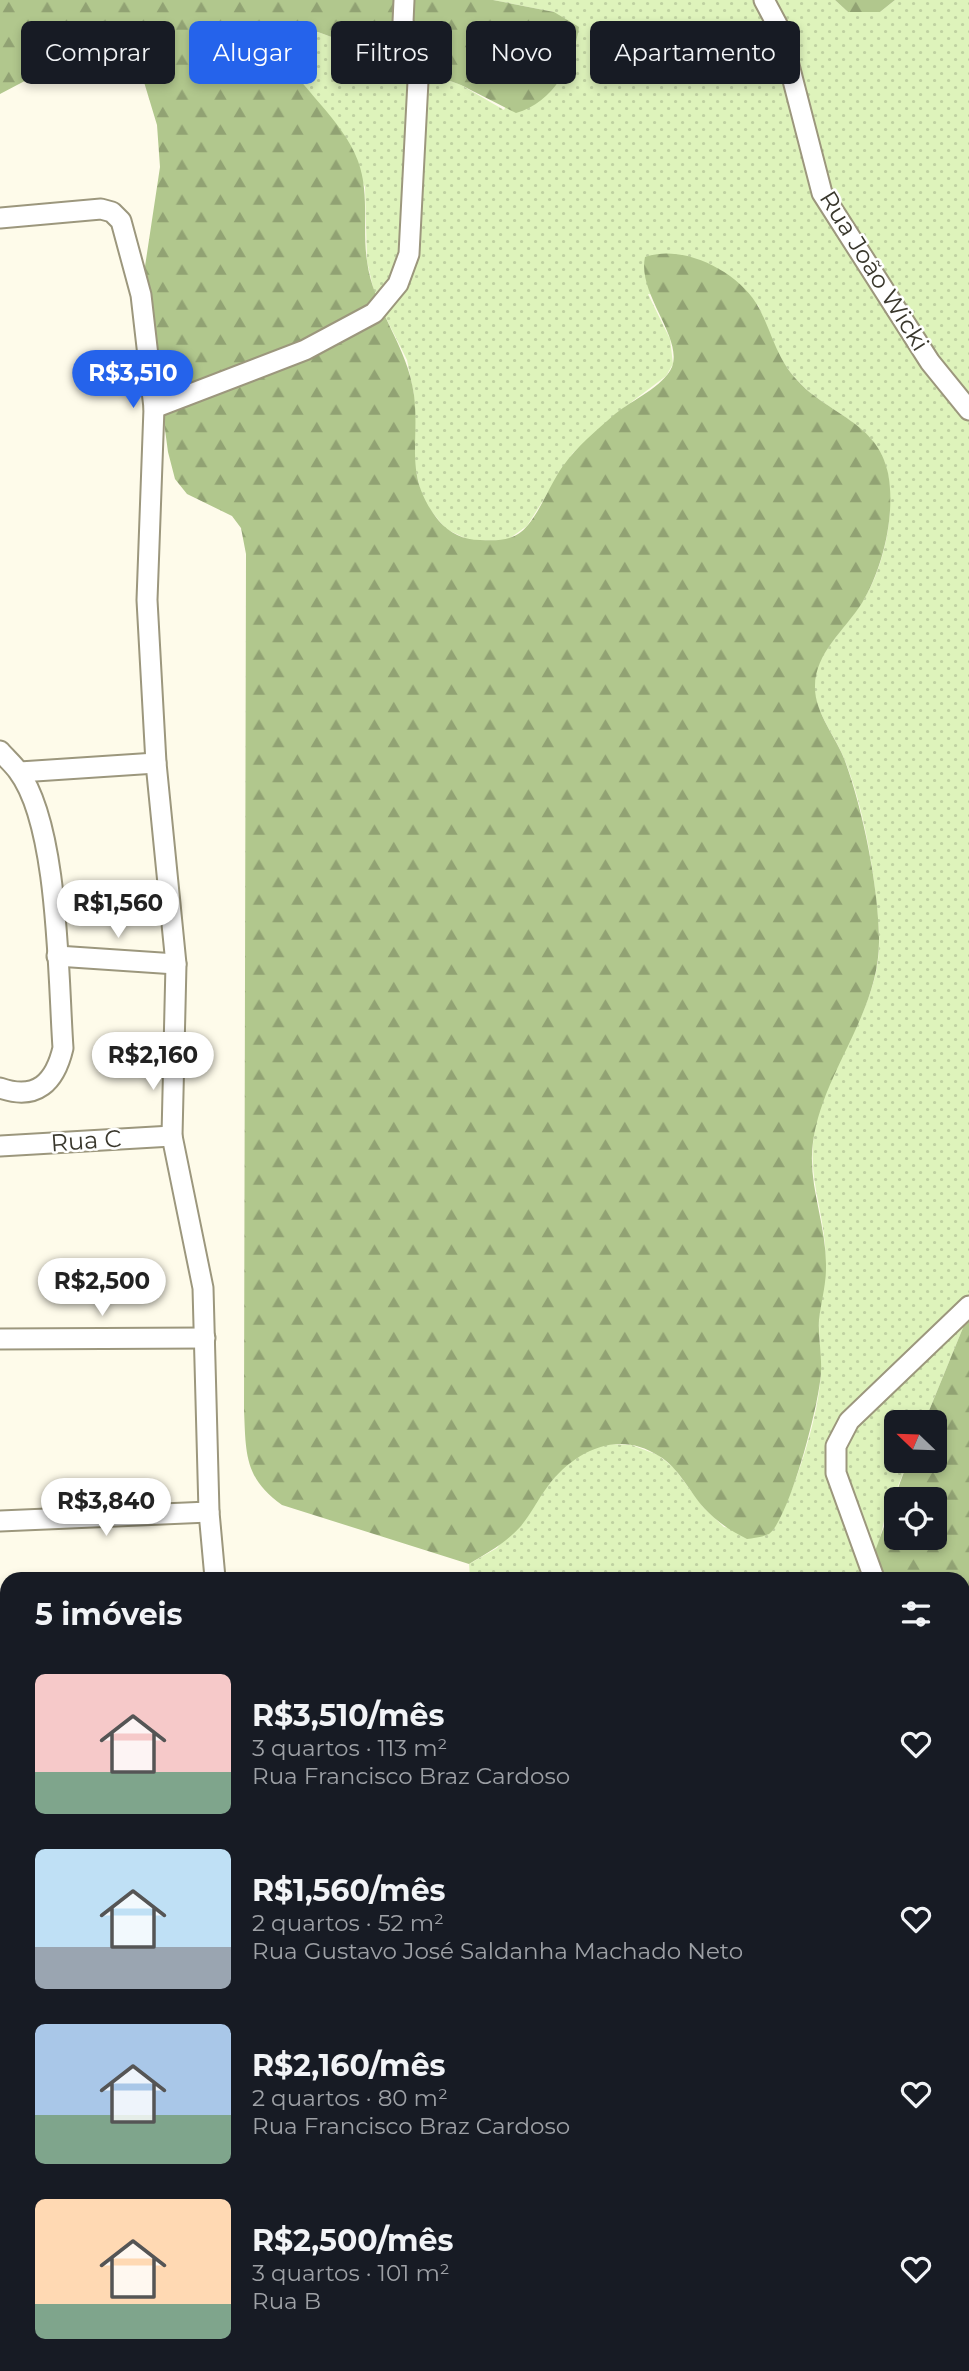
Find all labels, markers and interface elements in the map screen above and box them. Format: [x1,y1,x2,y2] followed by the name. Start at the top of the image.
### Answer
[21,21,175,84] chip: Comprar
[189,21,317,84] chip: Alugar
[331,21,452,84] chip: Filtros
[466,21,576,84] chip: Novo
[590,21,800,84] chip: Apartamento
[814,185,935,356] street label: Rua João Wicki
[68,350,198,410] pin: R$3,510
[88,359,178,387] text: R$3,510
[53,880,183,940] pin: R$1,560
[73,889,163,917] text: R$1,560
[88,1032,218,1092] pin: R$2,160
[108,1041,198,1069] text: R$2,160
[50,1124,122,1157] street label: Rua C
[37,1258,167,1318] pin: R$2,500
[54,1267,150,1295] text: R$2,500
[884,1410,947,1474] north arrow
[884,1410,947,1550] map controls
[41,1478,171,1538] pin: R$3,840
[57,1487,155,1515] text: R$3,840
[884,1487,947,1550] button: locate
[897,1595,935,1633] icon: filters
[35,1596,183,1633] text: 5 imóveis
[252,1697,444,1734] text: R$3,510/mês
[91,1702,175,1786] icon: home
[897,1725,935,1763] icon: heart
[252,1734,447,1762] text: 3 quartos · 113 m²
[252,1762,570,1790] text: Rua Francisco Braz Cardoso
[252,1872,446,1909] text: R$1,560/mês
[91,1877,175,1961] icon: home
[897,1900,935,1938] icon: heart
[252,1909,444,1937] text: 2 quartos · 52 m²
[252,1937,743,1965] text: Rua Gustavo José Saldanha Machado Neto
[252,2047,446,2084] text: R$2,160/mês
[91,2052,175,2136] icon: home
[897,2075,935,2113] icon: heart
[252,2084,448,2112] text: 2 quartos · 80 m²
[252,2112,570,2140] text: Rua Francisco Braz Cardoso
[252,2222,453,2259] text: R$2,500/mês
[91,2227,175,2311] icon: home
[897,2250,935,2288] icon: heart
[252,2259,450,2287] text: 3 quartos · 101 m²
[252,2287,321,2315] text: Rua B

